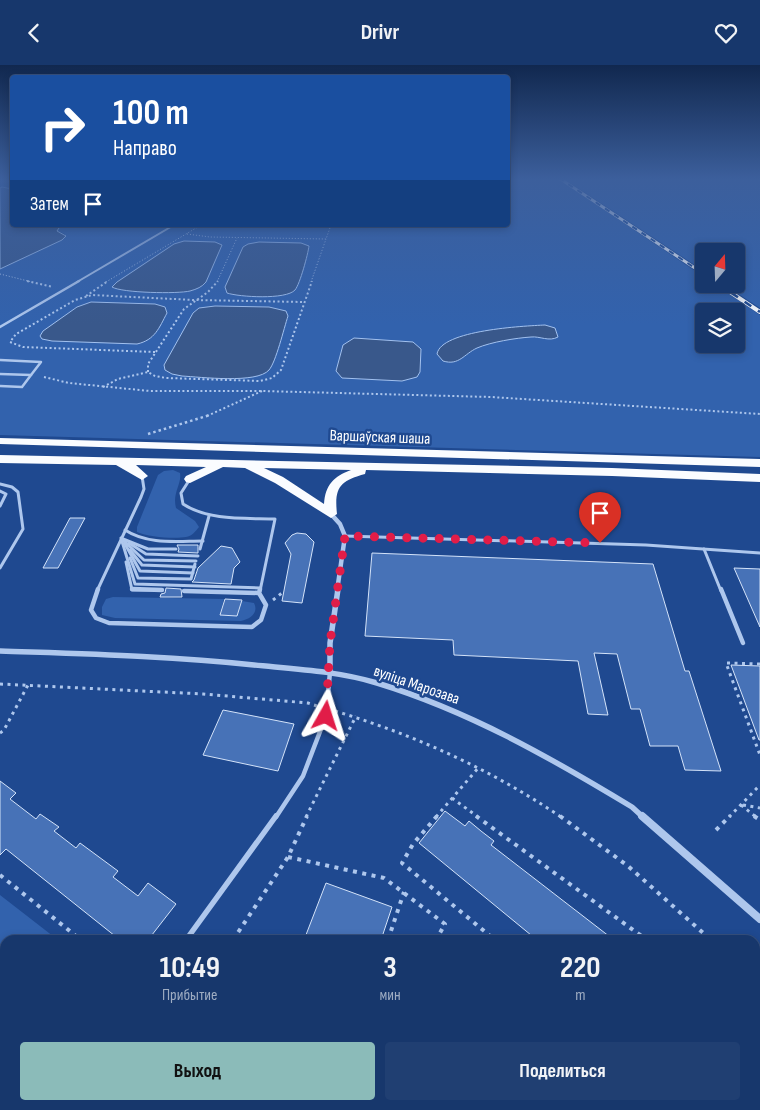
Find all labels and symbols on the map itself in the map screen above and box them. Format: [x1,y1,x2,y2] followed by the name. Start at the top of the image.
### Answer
[695,243,745,293] north arrow
[329,426,431,449] street label: Варшаўская шаша
[579,492,621,543] pin
[371,662,462,709] street label: вуліца Марозава
[299,689,351,741] position arrow

